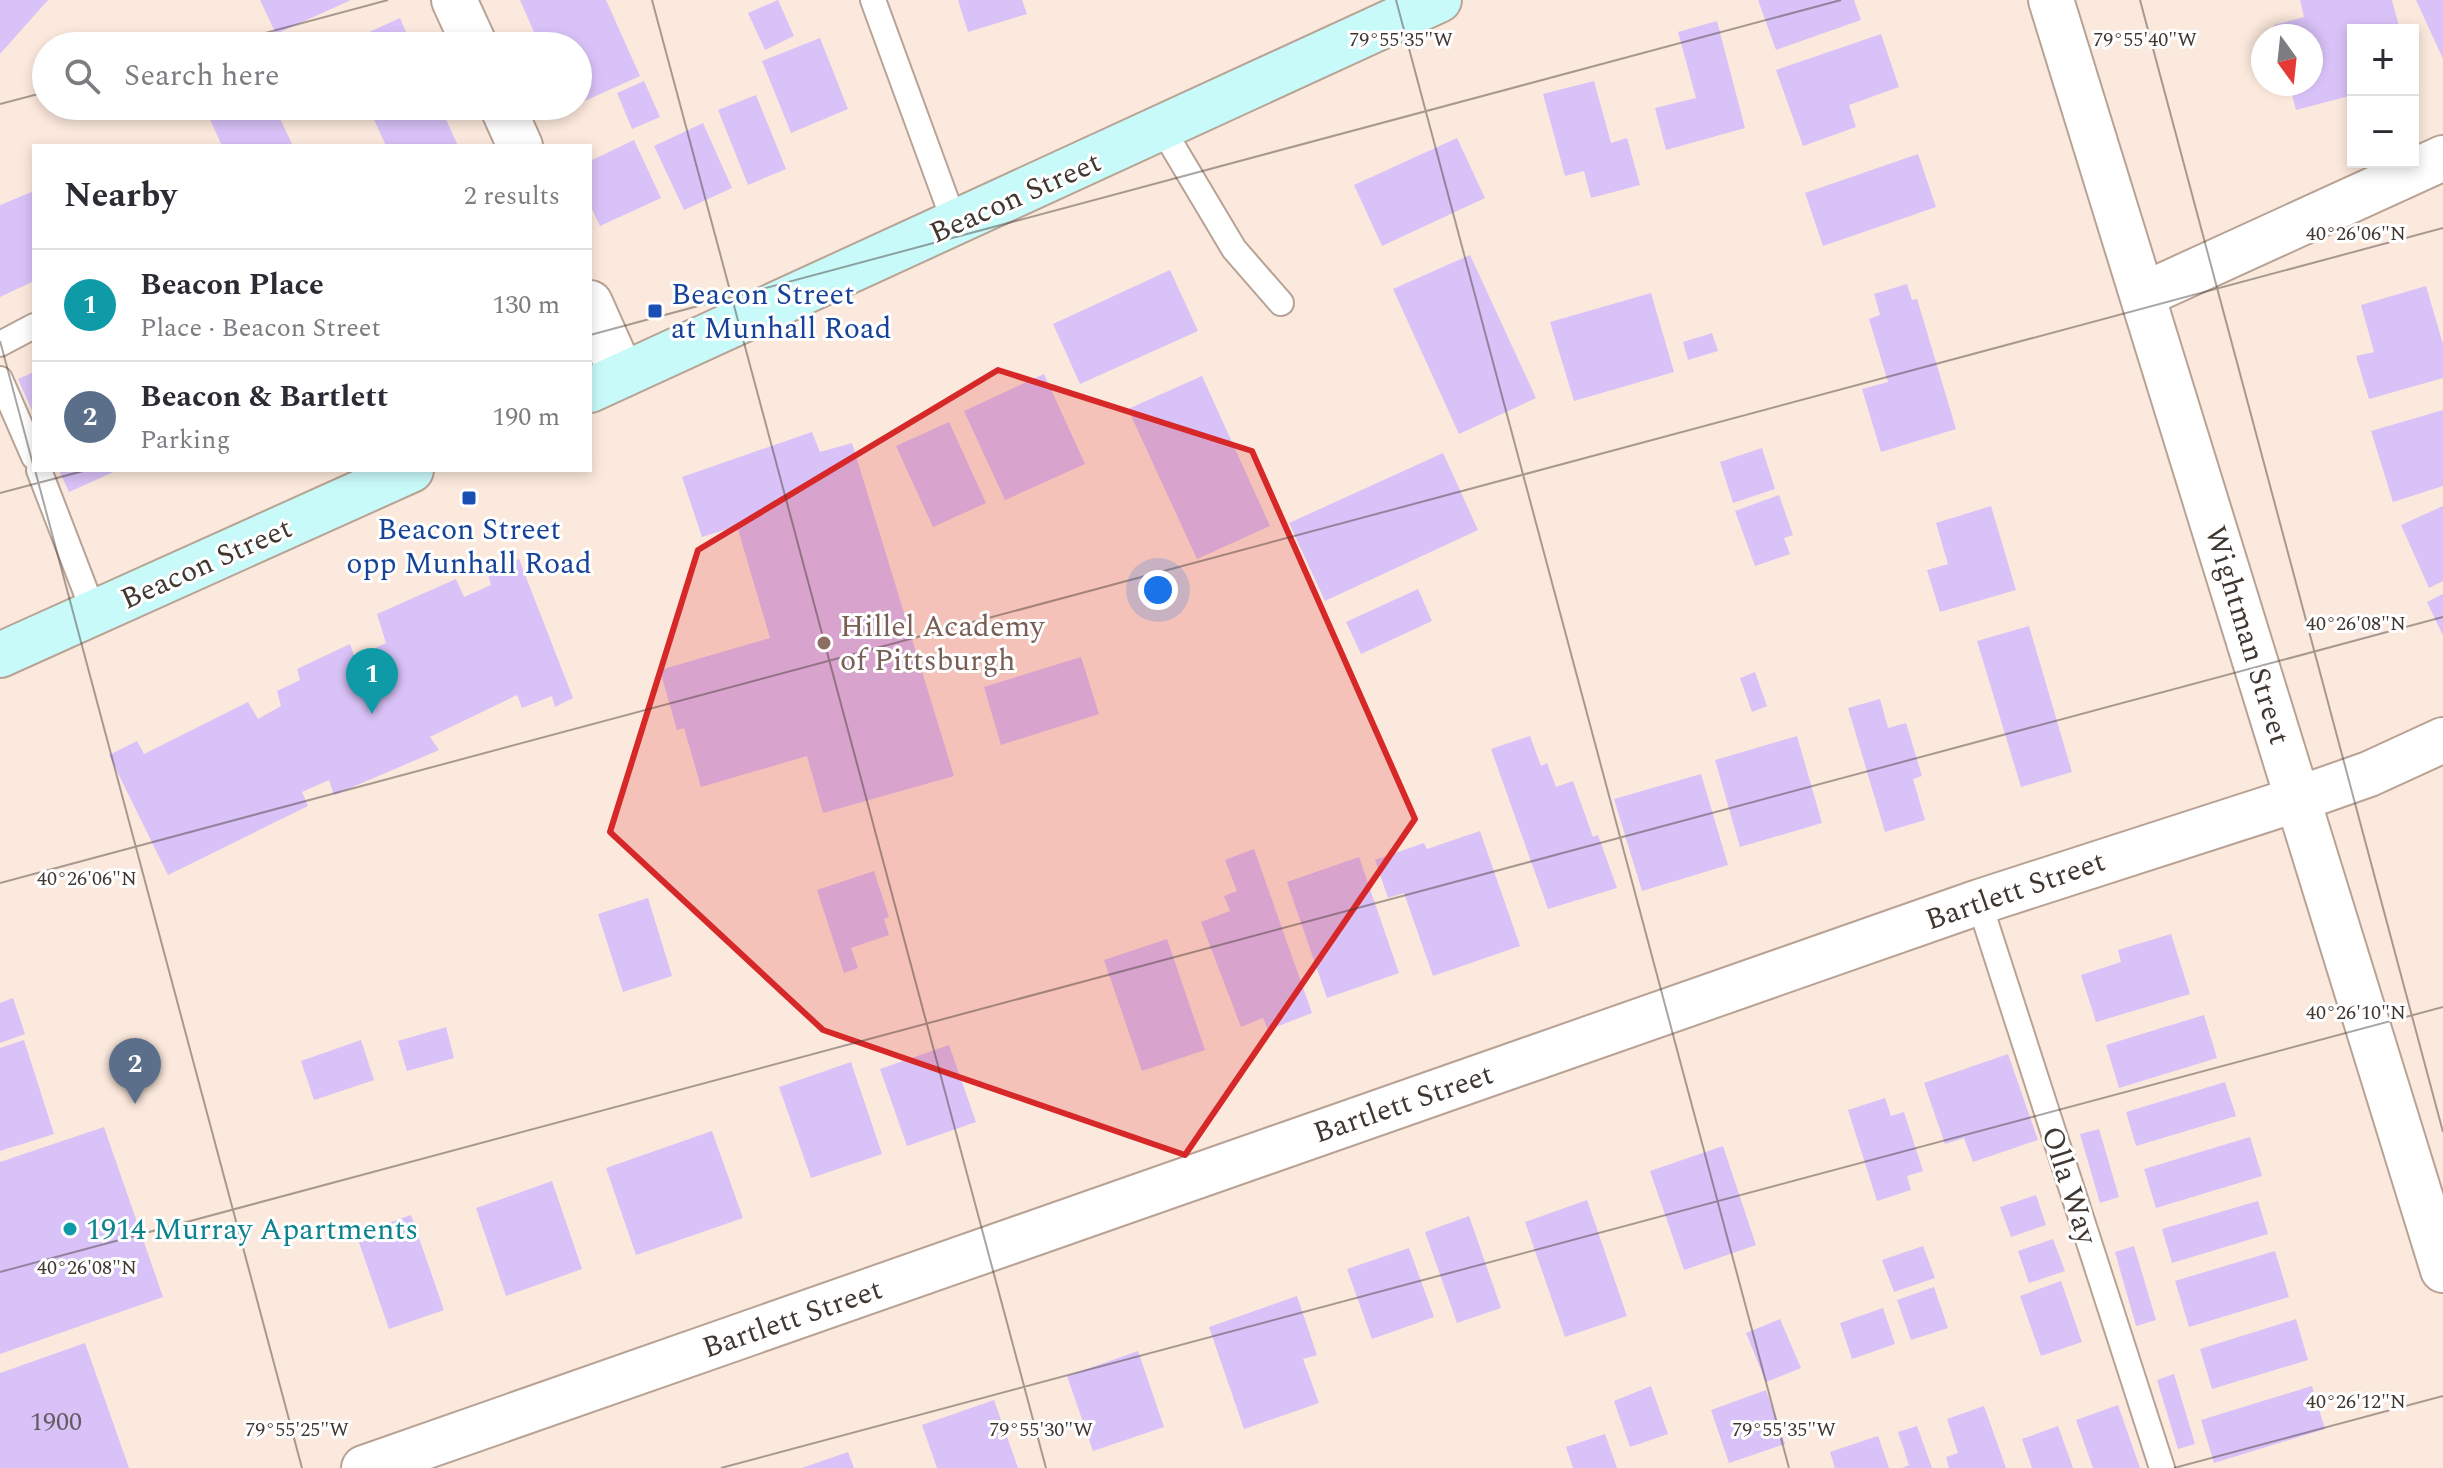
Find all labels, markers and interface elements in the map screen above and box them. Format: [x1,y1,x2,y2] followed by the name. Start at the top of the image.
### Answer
[2251,24,2323,96] north arrow
[2347,24,2419,168] map controls
[2347,24,2419,96] button: +
[1349,25,1453,55] text: 79°55'35"W
[2093,25,2197,55] text: 79°55'40"W
[32,32,592,120] search box
[124,53,280,99] text: Search here
[60,54,104,98] icon: search
[2347,96,2419,168] button: −
[922,140,1109,256] street label: Beacon Street
[64,170,177,222] text: Nearby
[464,176,560,216] text: 2 results
[2306,219,2406,249] text: 40°26'06"N
[140,262,324,308] text: Beacon Place
[671,272,891,352] place label: Beacon Street at Munhall Road
[83,285,97,325] text: 1
[492,285,560,325] text: 130 m
[646,302,664,320] marker: Beacon Street at Munhall Road
[140,308,381,348] text: Place · Beacon Street
[140,374,388,420] text: Beacon & Bartlett
[83,397,97,437] text: 2
[492,397,560,437] text: 190 m
[140,420,230,460] text: Parking
[460,489,478,507] marker: Beacon Street opp Munhall Road
[113,506,300,622] street label: Beacon Street
[346,507,592,587] place label: Beacon Street opp Munhall Road
[2192,520,2302,751] street label: Wightman Street
[1138,570,1178,610] your location
[840,604,1046,684] place label: Hillel Academy of Pittsburgh
[2306,609,2406,639] text: 40°26'08"N
[815,634,833,652] marker: Hillel Academy of Pittsburgh
[346,648,398,714] pin: 1
[1919,839,2112,943] street label: Bartlett Street
[37,864,137,894] text: 40°26'06"N
[2306,998,2406,1028] text: 40°26'10"N
[109,1038,161,1104] pin: 2
[1307,1052,1500,1156] street label: Bartlett Street
[2028,1120,2110,1252] street label: Olla Way
[86,1207,418,1253] place label: 1914 Murray Apartments
[61,1220,79,1238] marker: 1914 Murray Apartments
[37,1253,137,1283] text: 40°26'08"N
[696,1267,889,1371] street label: Bartlett Street
[2306,1387,2406,1417] text: 40°26'12"N
[30,1402,82,1442] house number: 1900
[245,1415,349,1445] text: 79°55'25"W
[989,1415,1093,1445] text: 79°55'30"W
[1732,1415,1836,1445] text: 79°55'35"W

